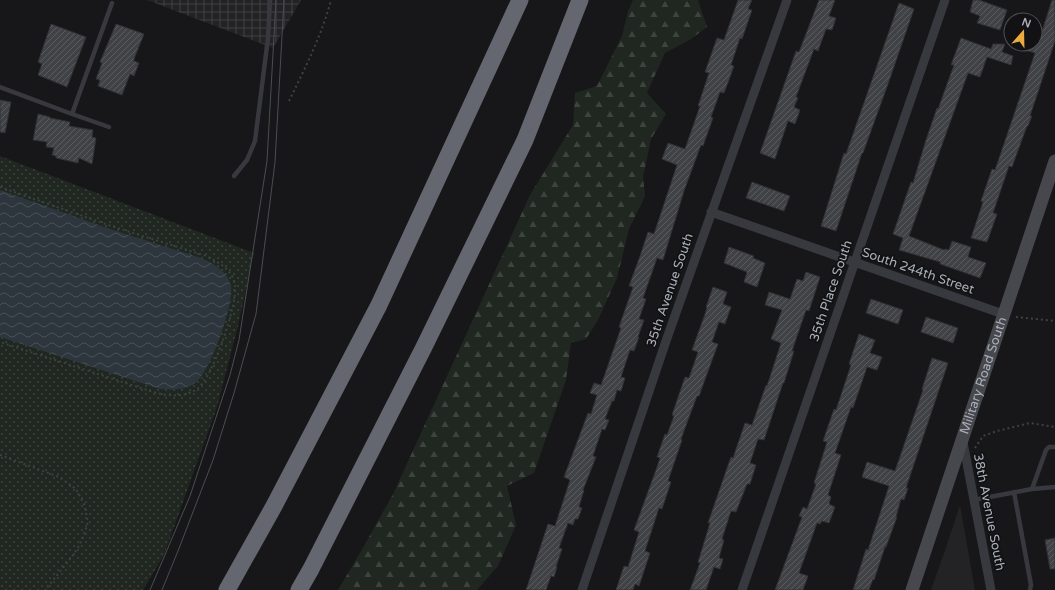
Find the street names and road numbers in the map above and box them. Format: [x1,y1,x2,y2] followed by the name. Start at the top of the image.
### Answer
[643,231,697,349] street label: 35th Avenue South
[806,238,856,344] street label: 35th Place South
[860,244,976,298] street label: South 244th Street
[956,315,1010,436] street label: Military Road South
[970,452,1008,572] street label: 38th Avenue South

